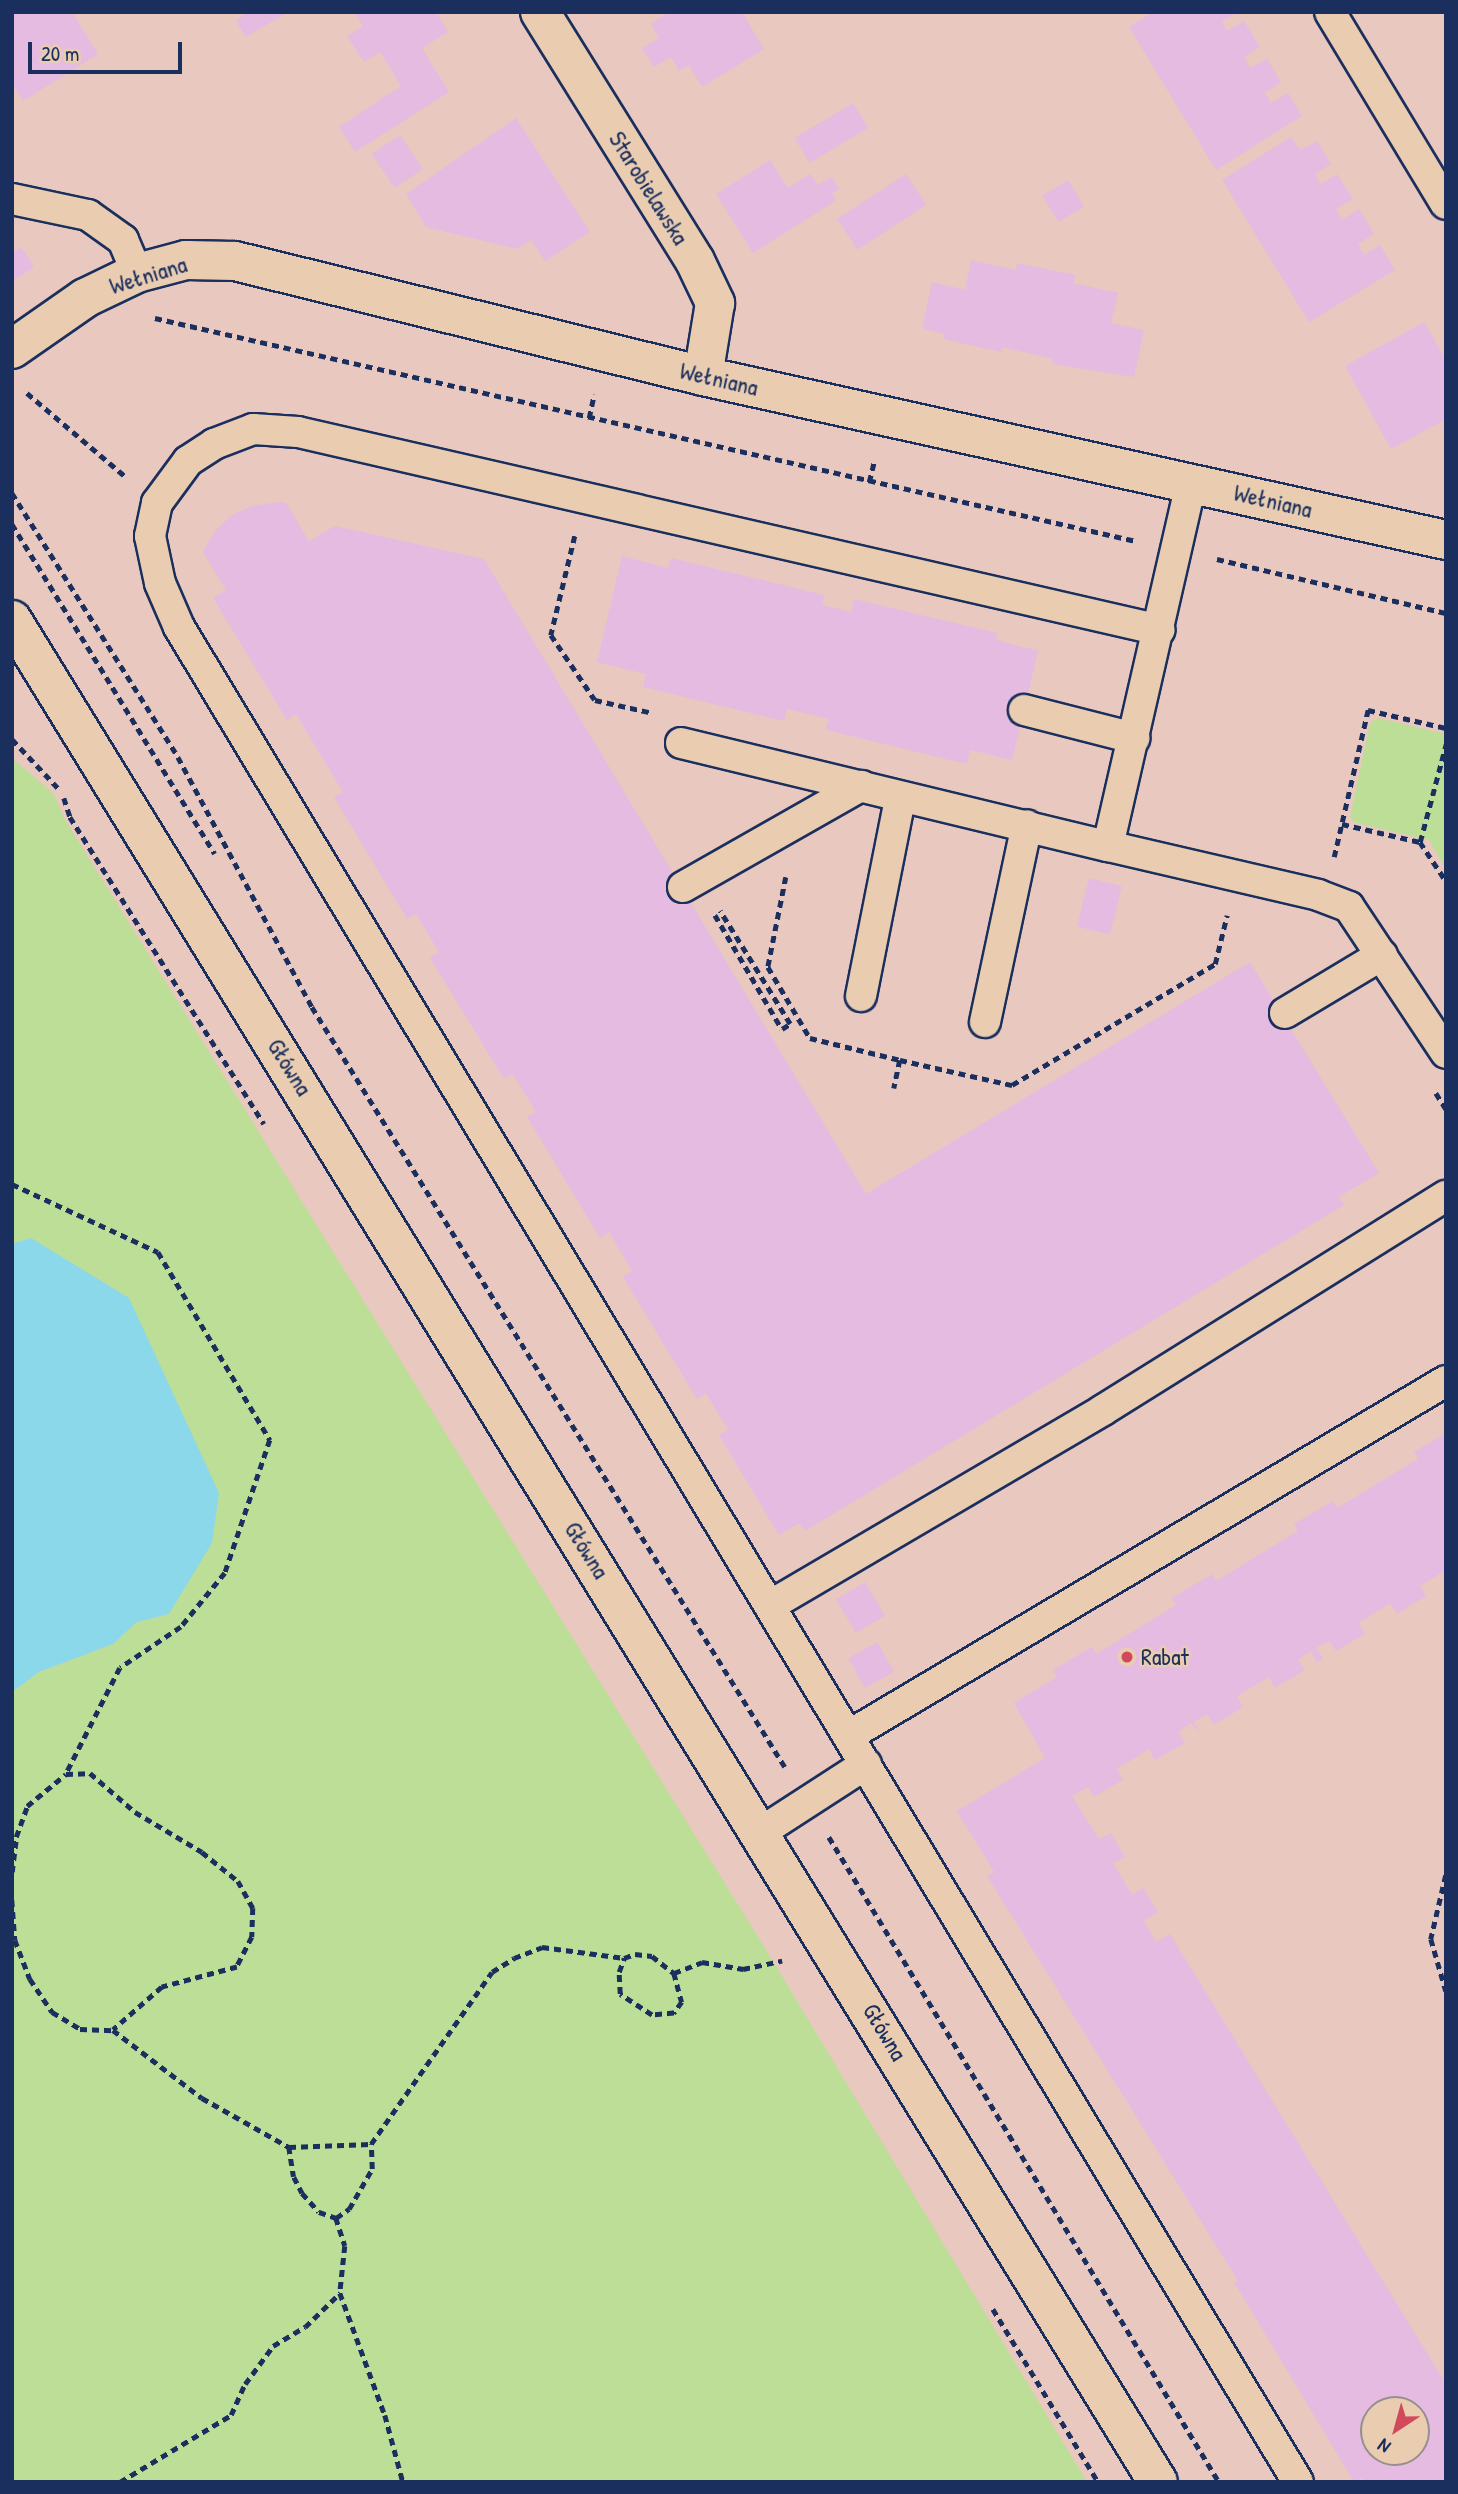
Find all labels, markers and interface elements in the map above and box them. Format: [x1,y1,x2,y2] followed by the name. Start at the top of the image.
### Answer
[32,28,186,72] scale bar
[41,39,79,68] text: 20 m
[603,126,695,250] street label: Starobielawska
[106,250,190,300] street label: Wełniana
[677,356,761,402] street label: Wełniana
[1231,478,1315,524] street label: Wełniana
[261,1033,319,1101] street label: Główna
[558,1516,616,1584] street label: Główna
[1141,1643,1189,1671] place label: Rabat
[1119,1649,1135,1665] marker: Rabat
[857,1998,913,2066] street label: Główna
[1360,2396,1430,2466] north arrow
[1372,2433,1396,2460] text: N

